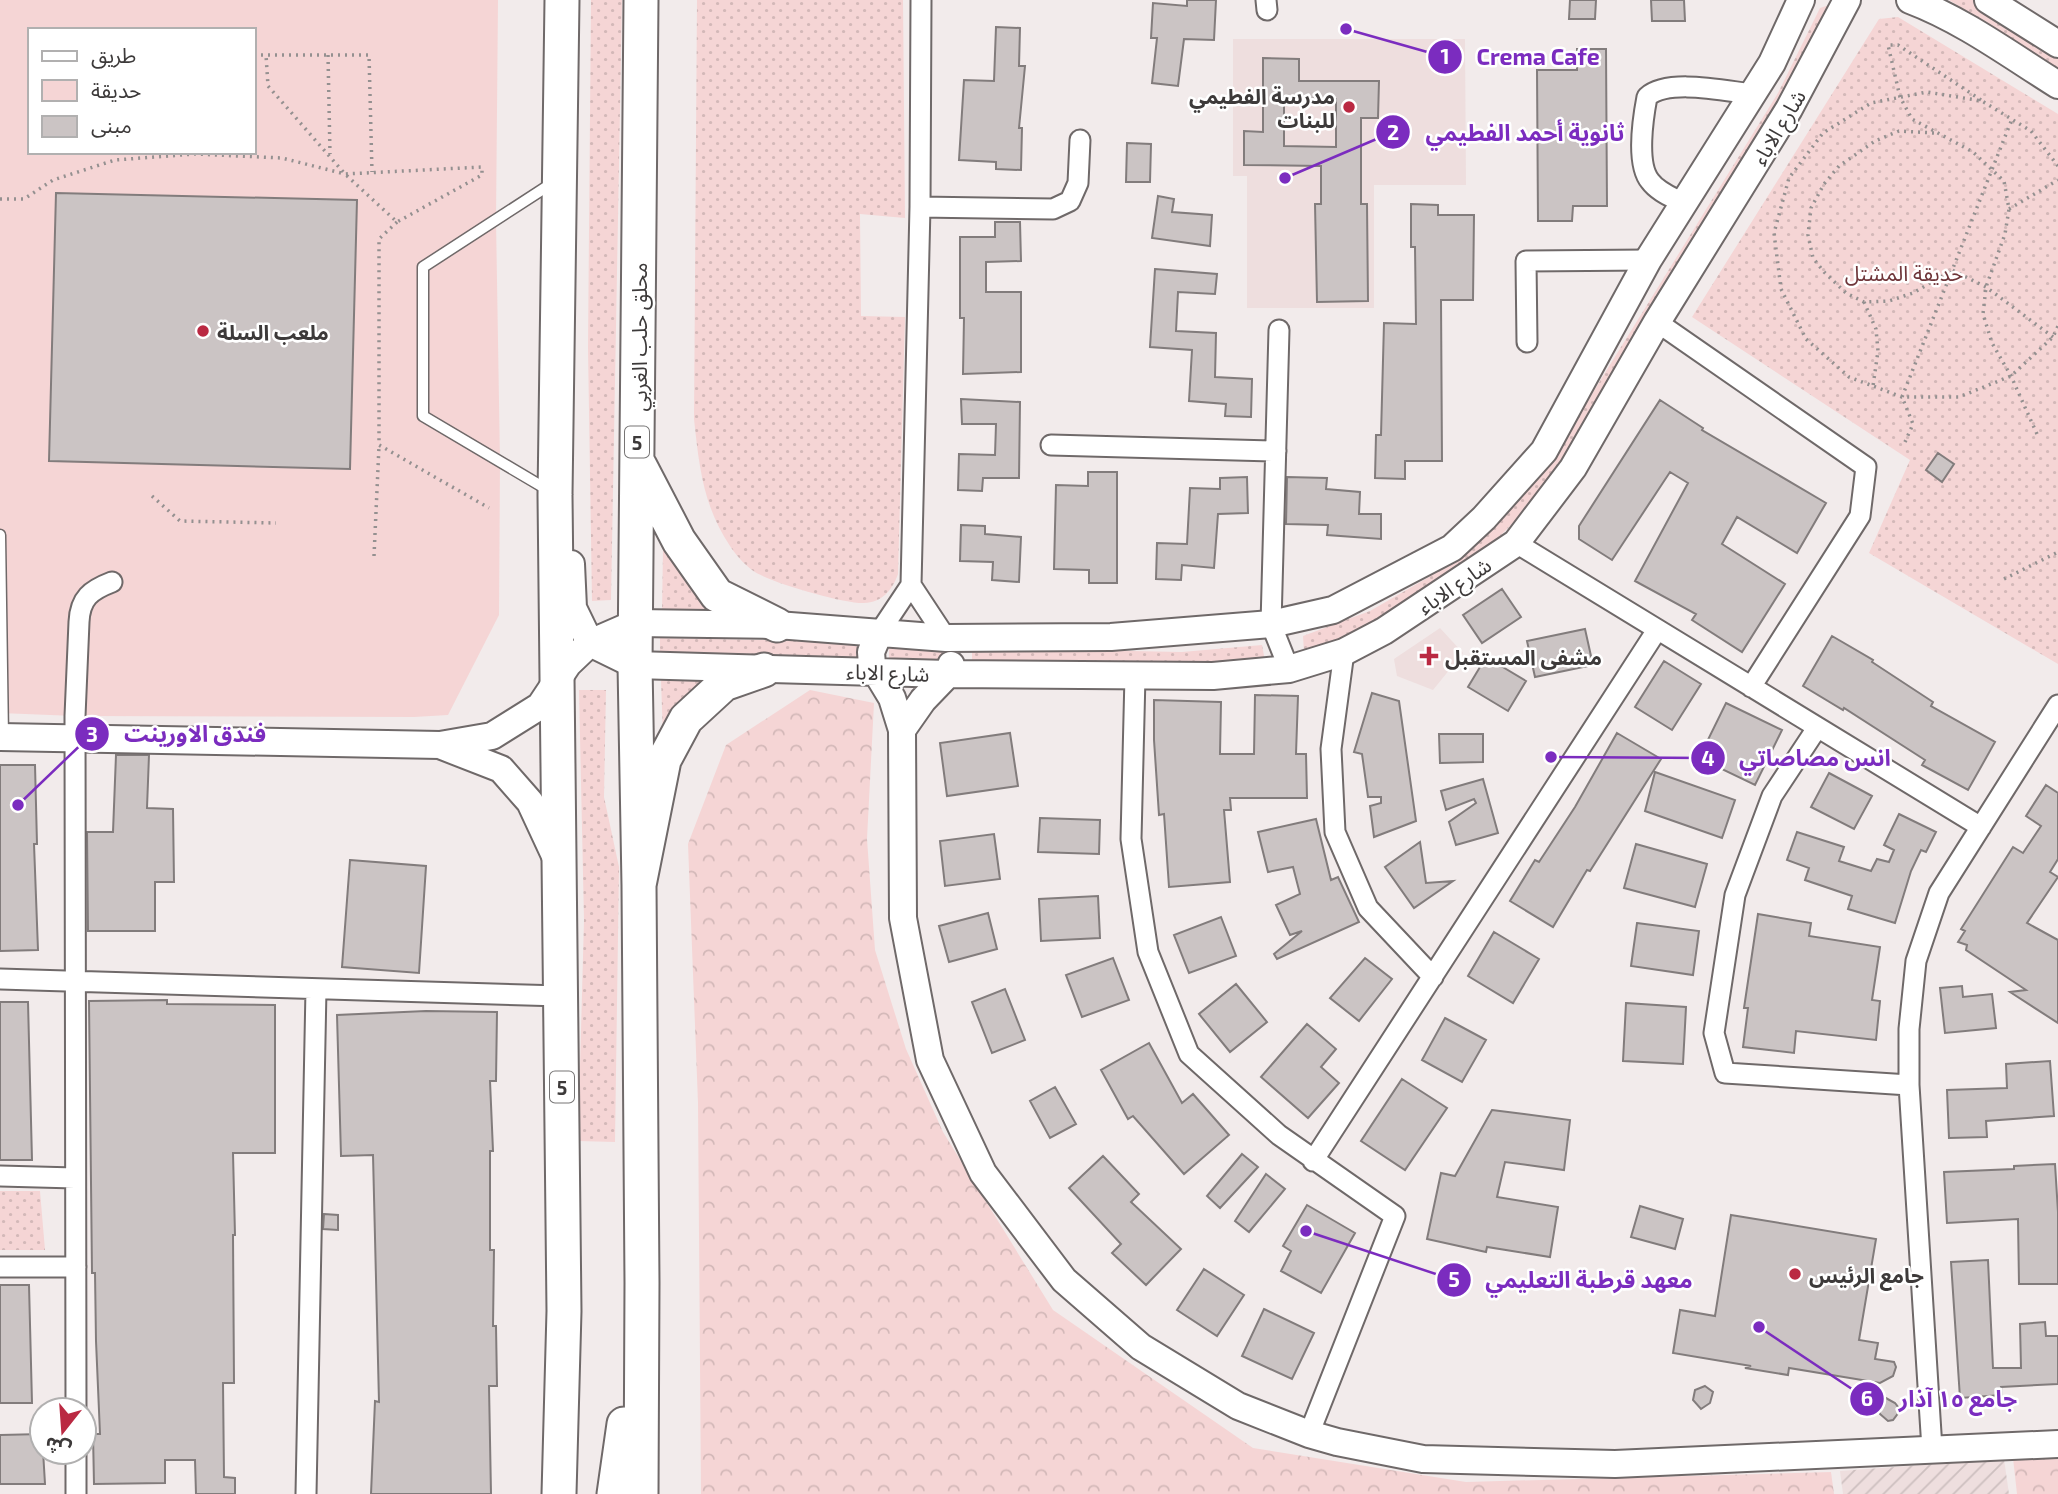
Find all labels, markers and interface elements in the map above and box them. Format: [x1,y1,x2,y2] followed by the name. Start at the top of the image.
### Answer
[28,28,256,154] legend
[1427,35,1613,79] callout: Crema Cafe
[91,42,136,69] text: طريق
[1476,42,1600,70] text: Crema Cafe
[1440,43,1450,68] text: 1
[91,77,141,102] text: حديقة
[1189,83,1335,133] place label: مدرسة الفطيمي للبنات
[1746,85,1814,171] street label: شارع الاباء
[1341,99,1357,115] marker: مدرسة الفطيمي للبنات
[1376,110,1638,154] callout: ثانوية أحمد الفطيمي
[91,112,132,138] text: مبنى
[1425,118,1625,151] text: ثانوية أحمد الفطيمي
[1387,119,1399,144] text: 2
[1845,260,1963,286] park label: حديقة المشتل
[626,263,655,411] street label: محلق حلب الغربي
[217,319,329,345] place label: ملعب السلة
[195,323,211,339] marker: ملعب السلة
[625,426,649,458] road number: 5
[1413,551,1498,622] street label: شارع الاباء
[1445,644,1602,670] place label: مشفى المستقبل
[1419,646,1439,666] marker: مشفى المستقبل
[846,658,930,690] street label: شارع الاباء
[75,712,280,756] callout: فندق الاورينت
[124,719,266,748] text: فندق الاورينت
[86,721,98,746] text: 3
[1690,736,1905,780] callout: انس مصاصاتي
[1739,743,1891,776] text: انس مصاصاتي
[1701,745,1715,770] text: 4
[550,1072,574,1102] road number: 5
[1437,1258,1707,1302] callout: معهد قرطبة التعليمي
[1809,1262,1924,1291] place label: جامع الرئيس
[1485,1265,1693,1298] text: معهد قرطبة التعليمي
[1448,1266,1460,1291] text: 5
[1787,1266,1803,1282] marker: جامع الرئيس
[1849,1377,2031,1421] callout: جامع ١٥ آذار
[1898,1384,2017,1416] text: جامع ١٥ آذار
[1861,1385,1873,1410] text: 6
[28,1396,98,1466] north arrow
[42,1433,74,1463] text: ش

